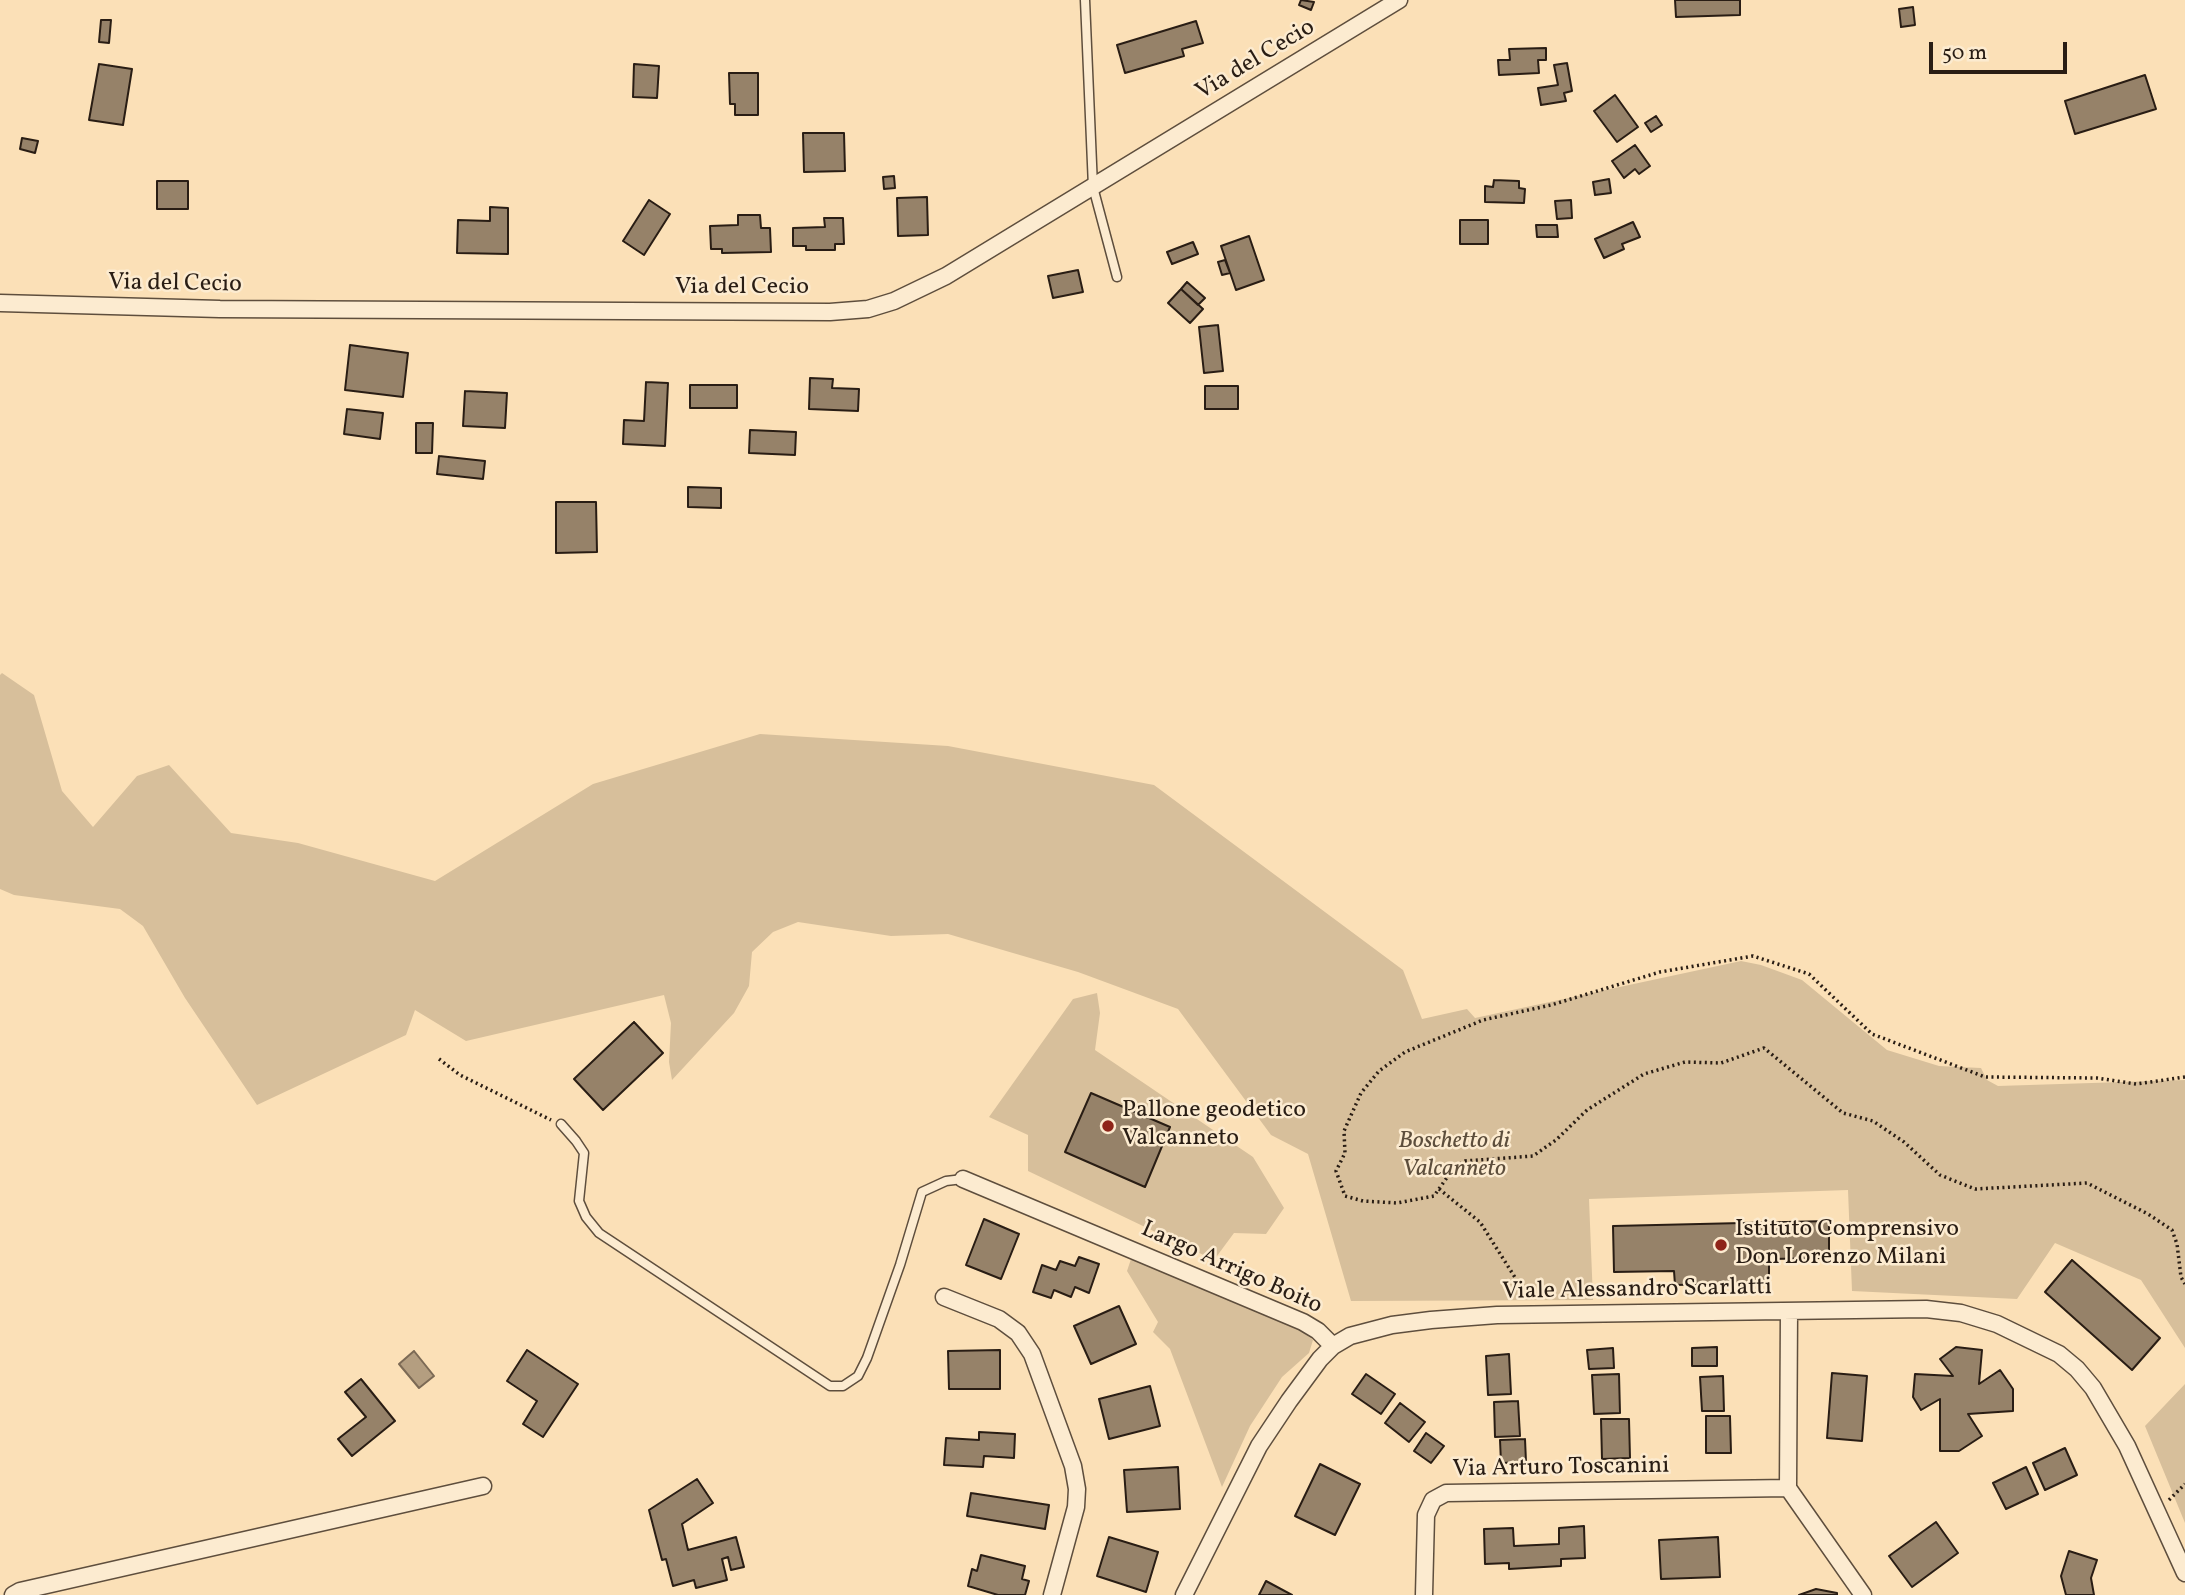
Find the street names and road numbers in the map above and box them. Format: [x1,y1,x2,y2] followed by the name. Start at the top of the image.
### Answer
[1191,14,1321,108] street label: Via del Cecio
[108,269,242,301] street label: Via del Cecio
[675,275,809,303] street label: Via del Cecio
[1136,1216,1326,1322] street label: Largo Arrigo Boito
[1502,1274,1772,1308] street label: Viale Alessandro Scarlatti
[1452,1453,1670,1485] street label: Via Arturo Toscanini

